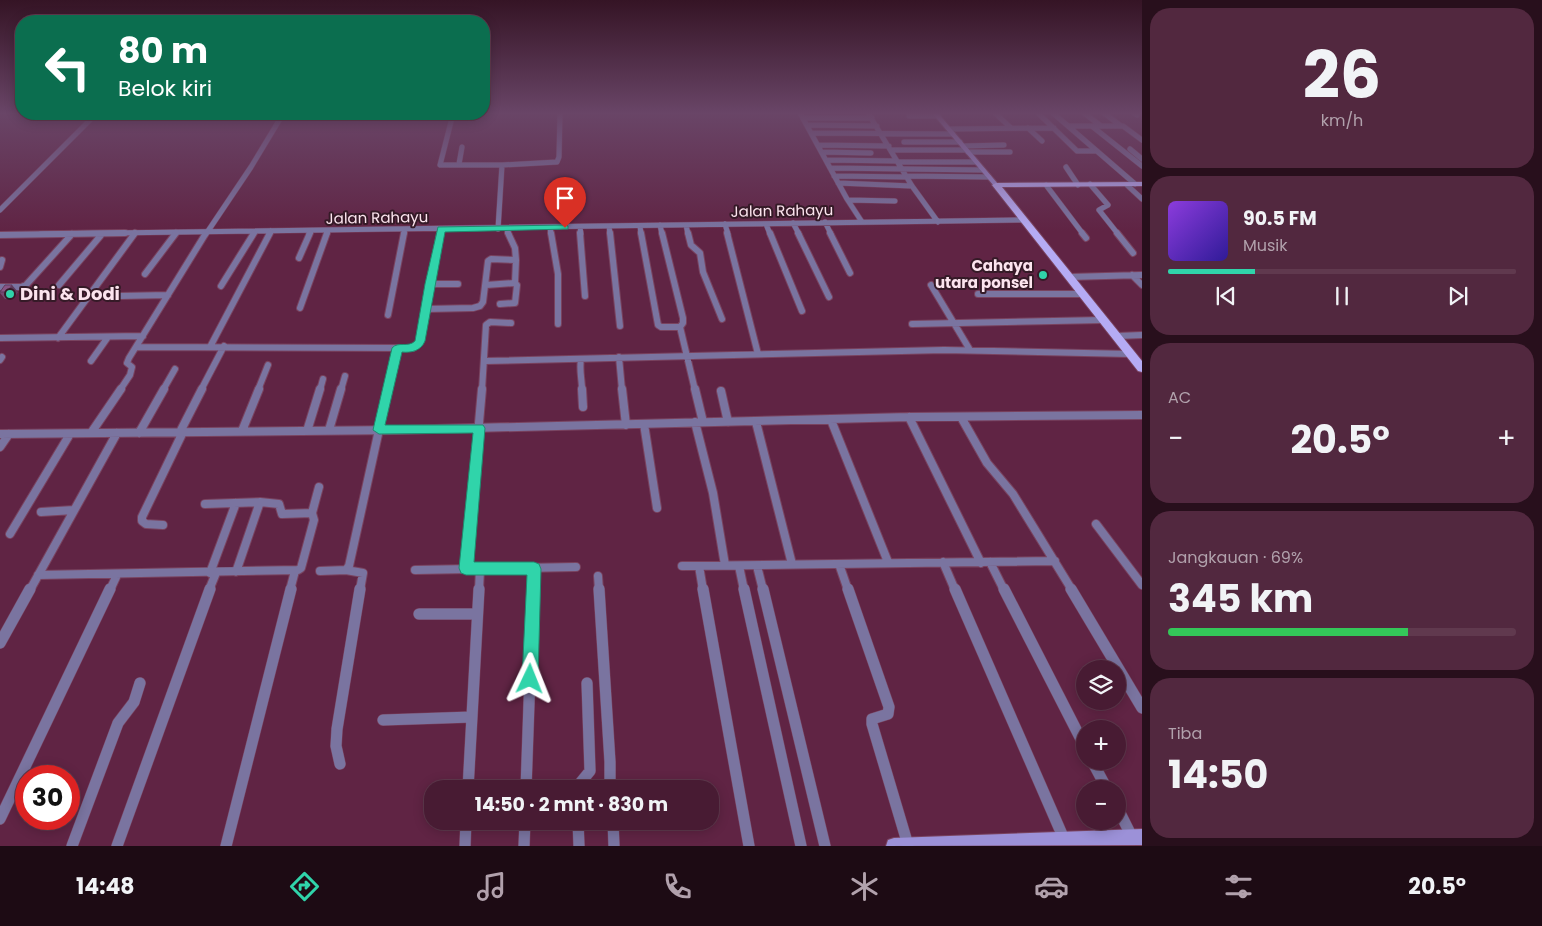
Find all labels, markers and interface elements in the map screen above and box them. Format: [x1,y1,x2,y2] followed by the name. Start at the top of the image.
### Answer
[118,26,208,75] text: 80 m
[1303,30,1381,121] text: 26
[35,35,100,100] icon: left
[118,73,212,104] text: Belok kiri
[1321,109,1363,132] text: km/h
[544,177,586,228] pin
[551,184,579,212] icon: arrive
[731,199,833,222] street label: Jalan Rahayu
[1243,205,1317,232] text: 90.5 FM
[326,206,428,229] street label: Jalan Rahayu
[1243,234,1288,257] text: Musik
[935,255,1033,293] place label: Cahaya utara ponsel
[1037,269,1049,281] marker: Cahaya utara ponsel
[20,281,120,306] place label: Dini & Dodi
[1212,282,1240,310] icon: previous
[1328,282,1356,310] icon: pause
[1444,282,1472,310] icon: next
[4,288,16,300] marker: Dini & Dodi
[1168,386,1191,409] text: AC
[1290,413,1390,466] text: 20.5°
[1168,419,1183,458] text: −
[1497,419,1516,458] text: +
[1168,546,1303,569] text: Jangkauan · 69%
[1168,572,1313,625] text: 345 km
[503,652,555,704] position arrow
[1076,660,1126,830] map controls
[1076,660,1126,710] button: layers
[1076,720,1126,770] button: +
[1168,722,1202,745] text: Tiba
[1168,748,1268,801] text: 14:50
[15,765,80,830] speed limit sign: 30
[1076,780,1126,830] button: −
[475,791,668,818] text: 14:50 · 2 mnt · 830 m
[287,869,322,904] icon: directions
[474,869,509,904] icon: music
[660,869,695,904] icon: phone
[847,869,882,904] icon: climate
[1034,869,1069,904] icon: car
[1221,869,1256,904] icon: filters
[76,871,135,902] text: 14:48
[1408,871,1466,902] text: 20.5°

